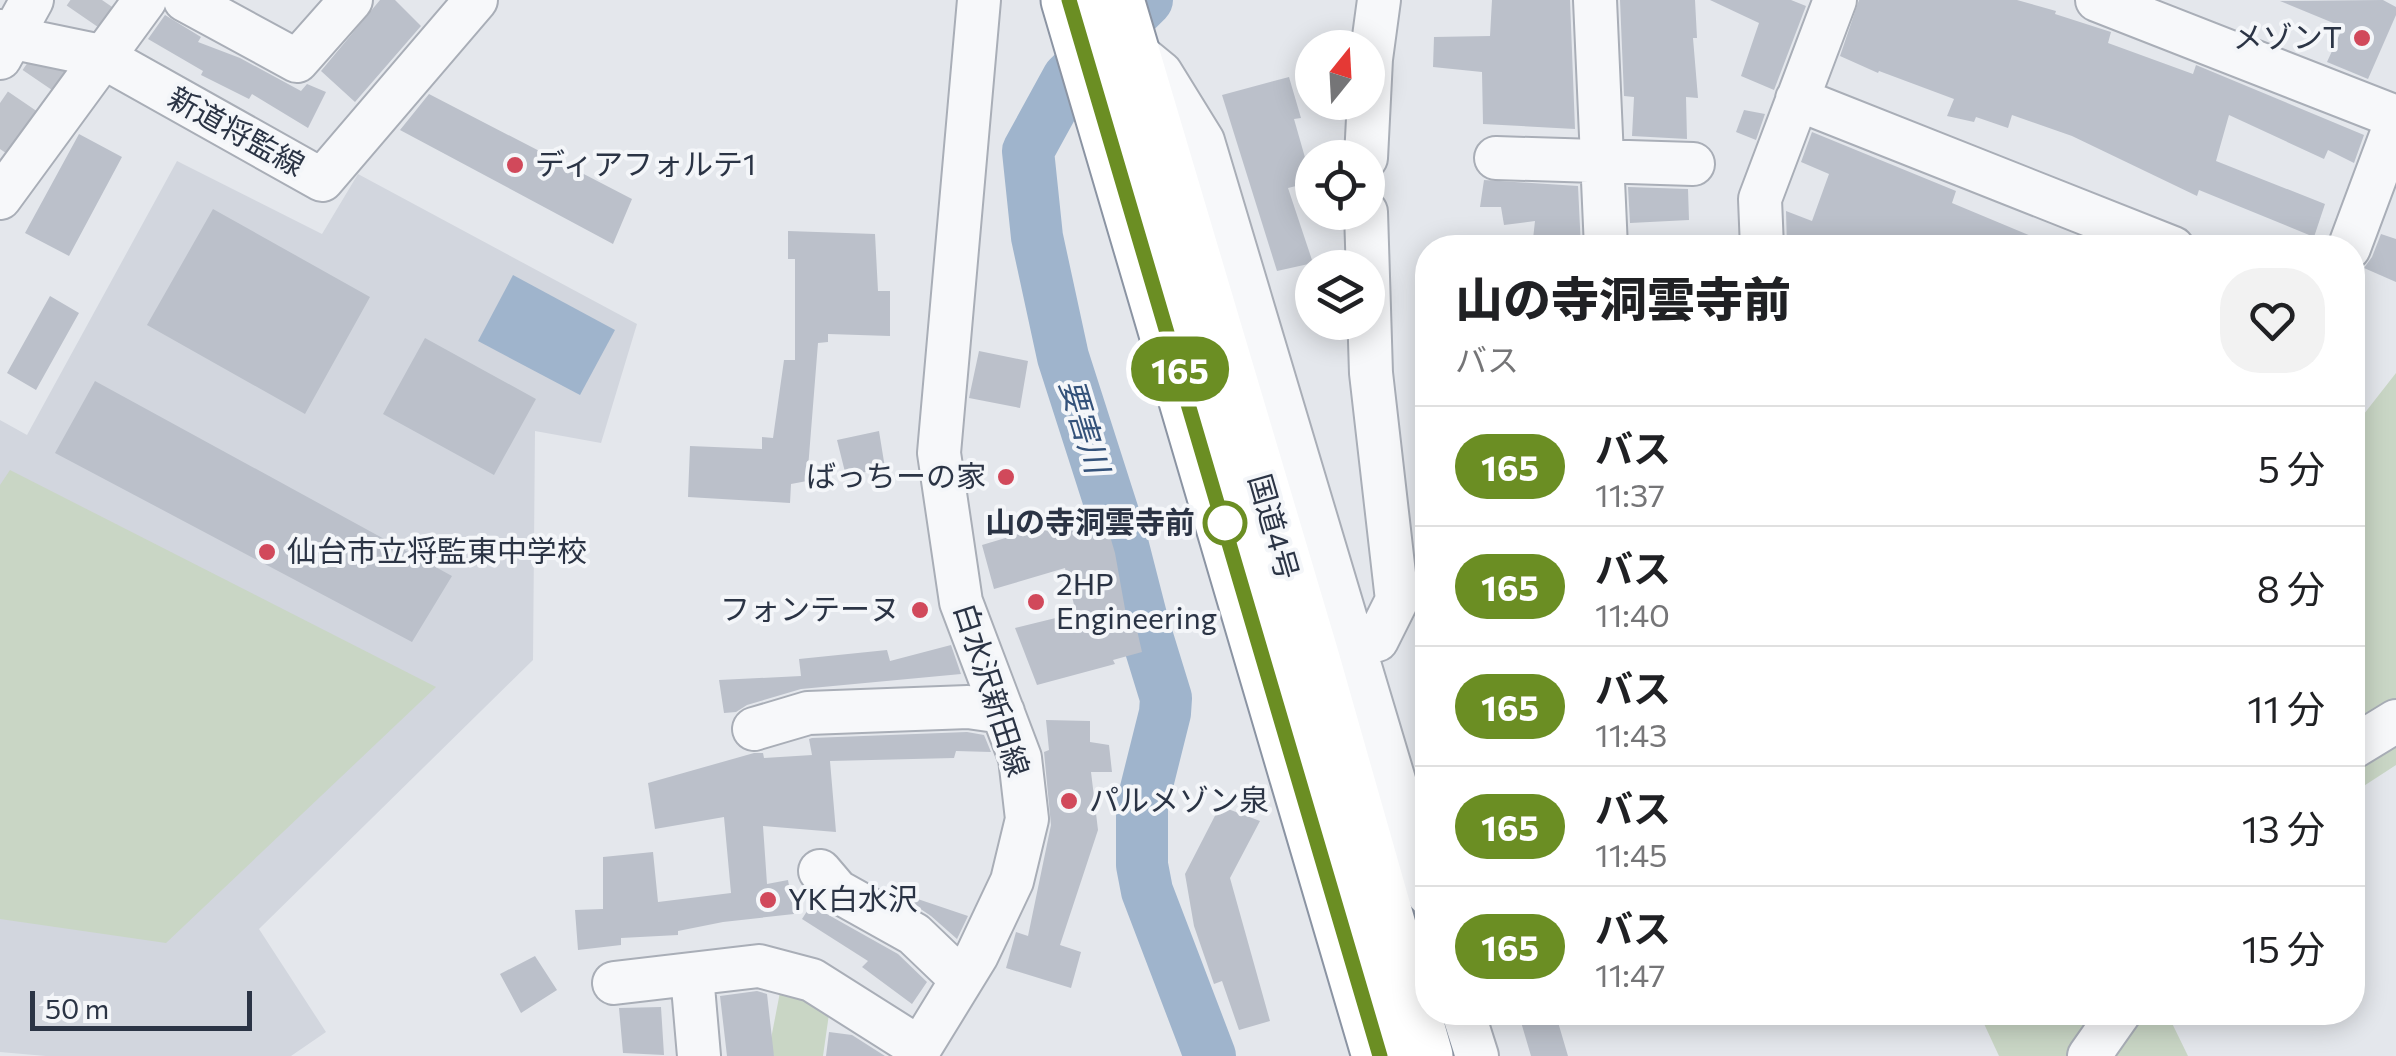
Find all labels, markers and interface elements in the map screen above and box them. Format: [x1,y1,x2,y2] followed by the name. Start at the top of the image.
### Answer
[2233,17,2342,54] place label: メゾンT
[2351,27,2373,49] marker: メゾンT
[1295,30,1385,120] north arrow
[1295,30,1385,340] map controls
[163,77,312,182] street label: 新道将監線
[1295,140,1385,230] button: locate
[535,144,756,181] place label: ディアフォルテ1
[504,154,526,176] marker: ディアフォルテ1
[1295,250,1385,340] button: layers
[1455,268,1791,327] text: 山の寺洞雲寺前
[2220,268,2325,373] button: heart
[1122,336,1238,402] line badge: 165
[1455,339,1519,379] text: バス
[1151,348,1209,391] text: 165
[1053,374,1120,480] water label: 要害川
[1595,424,1671,471] text: バス
[2258,444,2325,491] text: 5 分
[1481,445,1539,488] text: 165
[806,456,986,493] place label: ばっちーの家
[995,466,1017,488] marker: ばっちーの家
[1243,469,1308,583] street label: 国道4号
[1595,474,1665,514] text: 11:37
[985,502,1195,539] place label: 山の寺洞雲寺前
[1204,502,1246,544] marker: 山の寺洞雲寺前
[287,531,587,568] place label: 仙台市立将監東中学校
[256,541,278,563] marker: 仙台市立将監東中学校
[1595,544,1671,591] text: バス
[1056,564,1217,635] place label: 2HP Engineering
[2257,564,2325,611] text: 8 分
[1481,565,1539,608] text: 165
[720,589,900,626] place label: フォンテーヌ
[1025,591,1047,613] marker: 2HP Engineering
[1595,594,1670,634] text: 11:40
[948,598,1039,781] street label: 白水沢新田線
[909,599,931,621] marker: フォンテーヌ
[1595,664,1671,711] text: バス
[2247,684,2325,731] text: 11 分
[1481,685,1539,728] text: 165
[1595,714,1667,754] text: 11:43
[1089,780,1269,817] place label: パルメゾン泉
[1595,784,1671,831] text: バス
[1058,790,1080,812] marker: パルメゾン泉
[2242,804,2325,851] text: 13 分
[1481,805,1539,848] text: 165
[1595,834,1668,874] text: 11:45
[788,879,918,916] place label: YK白水沢
[757,889,779,911] marker: YK白水沢
[1595,904,1671,951] text: バス
[2242,924,2325,971] text: 15 分
[1481,925,1539,968] text: 165
[1595,954,1665,994] text: 11:47
[30,986,252,1030] scale bar
[45,991,109,1025] text: 50 m

